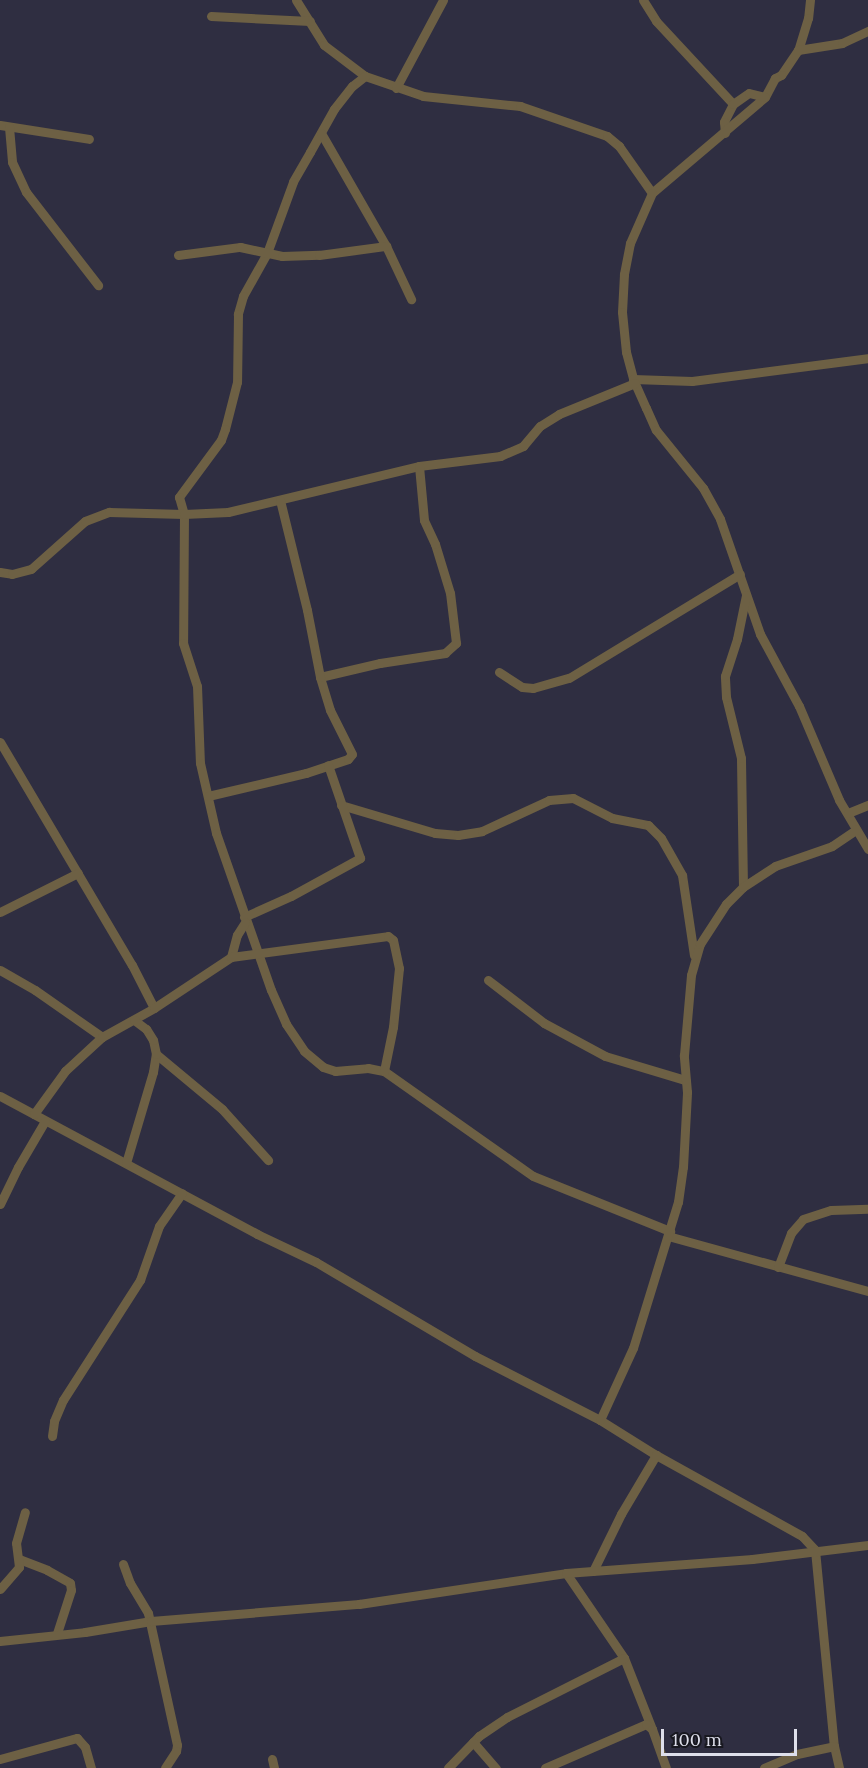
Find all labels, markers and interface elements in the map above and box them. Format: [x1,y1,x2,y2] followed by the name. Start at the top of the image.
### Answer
[664,1717,800,1755] scale bar
[672,1728,722,1751] text: 100 m

